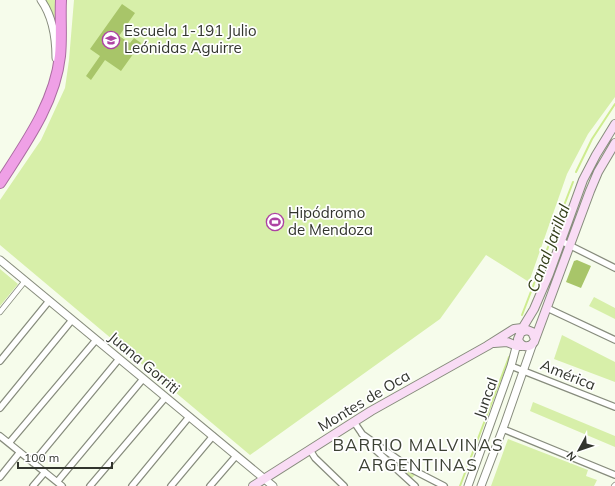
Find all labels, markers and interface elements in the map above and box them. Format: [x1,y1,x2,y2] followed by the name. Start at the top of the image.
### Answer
[124,21,257,57] place label: Escuela 1-191 Julio Leónidas Aguirre
[101,30,121,50] school or university icon: Escuela 1-191 Julio Leónidas Aguirre
[522,201,574,295] water label: Canal Jarillal
[288,203,373,239] place label: Hipódromo de Mendoza
[265,212,285,232] sports icon: Hipódromo de Mendoza
[105,327,184,398] street label: Juana Gorriti
[538,355,599,394] street label: América
[314,366,413,435] street label: Montes de Oca
[469,375,502,421] street label: Juncal
[559,430,599,470] north arrow
[332,434,504,475] district label: BARRIO MALVINAS ARGENTINAS
[18,444,112,470] scale bar
[563,449,579,464] text: N
[24,450,59,465] text: 100 m

